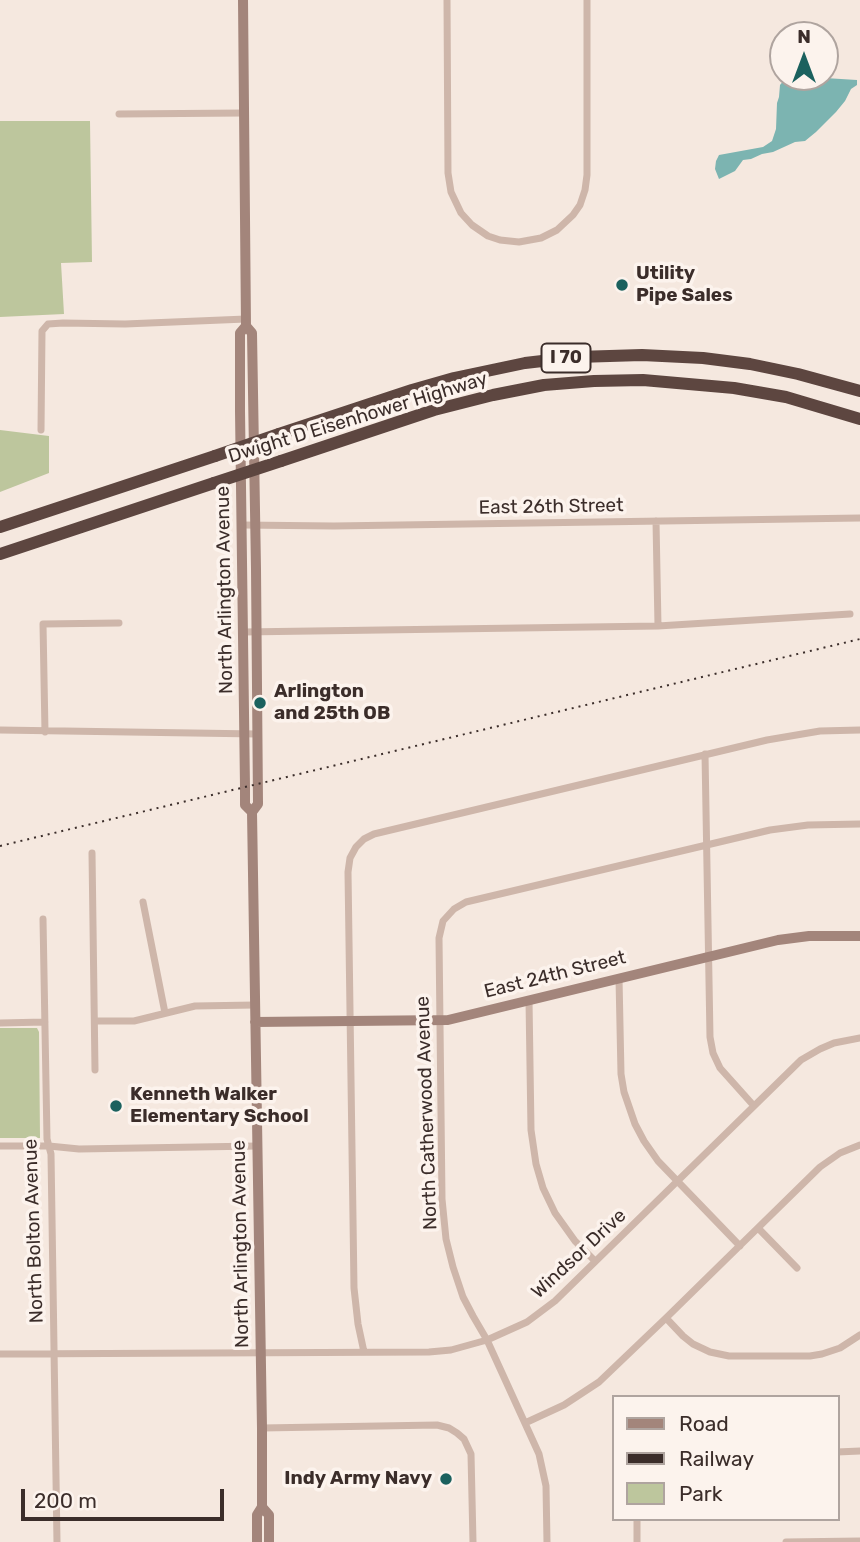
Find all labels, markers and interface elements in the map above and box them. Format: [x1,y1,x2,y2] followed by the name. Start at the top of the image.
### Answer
[769,21,839,91] north arrow
[797,25,811,48] text: N
[636,263,733,307] place label: Utility Pipe Sales
[614,277,630,293] marker: Utility Pipe Sales
[542,344,590,372] road number: I 70
[226,368,490,468] street label: Dwight D Eisenhower Highway
[212,486,238,694] street label: North Arlington Avenue
[478,494,624,520] street label: East 26th Street
[274,681,390,725] place label: Arlington and 25th OB
[252,695,268,711] marker: Arlington and 25th OB
[482,946,628,1004] street label: East 24th Street
[412,996,442,1230] street label: North Catherwood Avenue
[130,1084,309,1128] place label: Kenneth Walker Elementary School
[108,1098,124,1114] marker: Kenneth Walker Elementary School
[19,1139,49,1323] street label: North Bolton Avenue
[228,1140,254,1348] street label: North Arlington Avenue
[527,1204,631,1304] street label: Windsor Drive
[612,1395,839,1521] legend
[679,1411,729,1436] text: Road
[679,1446,754,1471] text: Railway
[284,1468,432,1490] place label: Indy Army Navy
[438,1471,454,1487] marker: Indy Army Navy
[24,1476,228,1520] scale bar
[679,1481,723,1506] text: Park
[34,1488,97,1513] text: 200 m

